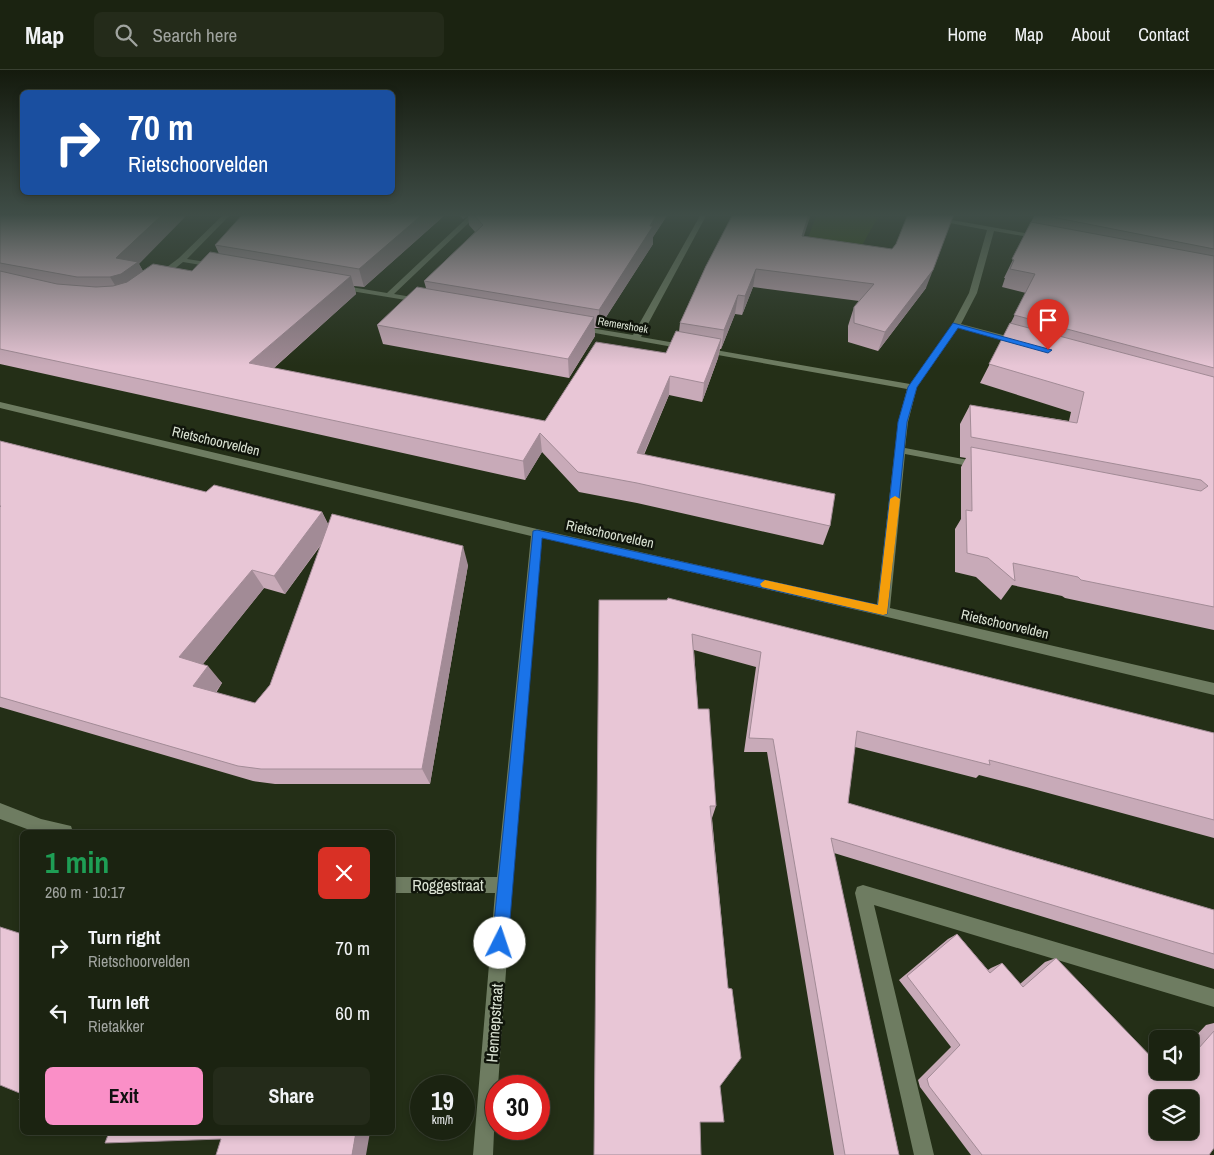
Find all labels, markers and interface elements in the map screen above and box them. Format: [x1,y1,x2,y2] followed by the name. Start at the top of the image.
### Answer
[94,12,444,57] search box
[25,19,64,51] text: Map
[112,21,140,49] icon: search
[152,22,237,48] text: Search here
[947,22,987,47] text: Home
[1015,22,1044,47] text: Map
[1072,22,1110,47] text: About
[1138,22,1189,47] text: Contact
[128,104,193,151] text: 70 m
[45,110,110,175] icon: right
[128,149,268,179] text: Rietschoorvelden
[1027,299,1069,350] pin
[1034,306,1062,334] icon: arrive
[597,314,650,336] street label: Remershoek
[170,422,262,460] street label: Rietschoorvelden
[564,516,656,552] street label: Rietschoorvelden
[959,605,1051,643] street label: Rietschoorvelden
[45,842,109,882] text: 1 min
[318,847,370,899] button: close
[412,874,484,896] street label: Roggestraat
[45,881,125,903] text: 260 m · 10:17
[473,916,525,968] position arrow
[88,924,160,950] text: Turn right
[45,934,73,962] icon: right
[335,935,370,961] text: 70 m
[88,950,190,972] text: Rietschoorvelden
[480,983,508,1063] street label: Hennepstraat
[88,989,149,1015] text: Turn left
[45,999,73,1027] icon: left
[335,1000,370,1026] text: 60 m
[88,1015,144,1037] text: Rietakker
[1149,1030,1199,1140] map controls
[1149,1030,1199,1080] button: sound
[45,1067,203,1125] button: Exit
[213,1067,370,1125] button: Share
[485,1075,550,1140] speed limit sign: 30
[431,1084,454,1118] text: 19
[1149,1090,1199,1140] button: layers
[432,1112,453,1128] text: km/h

